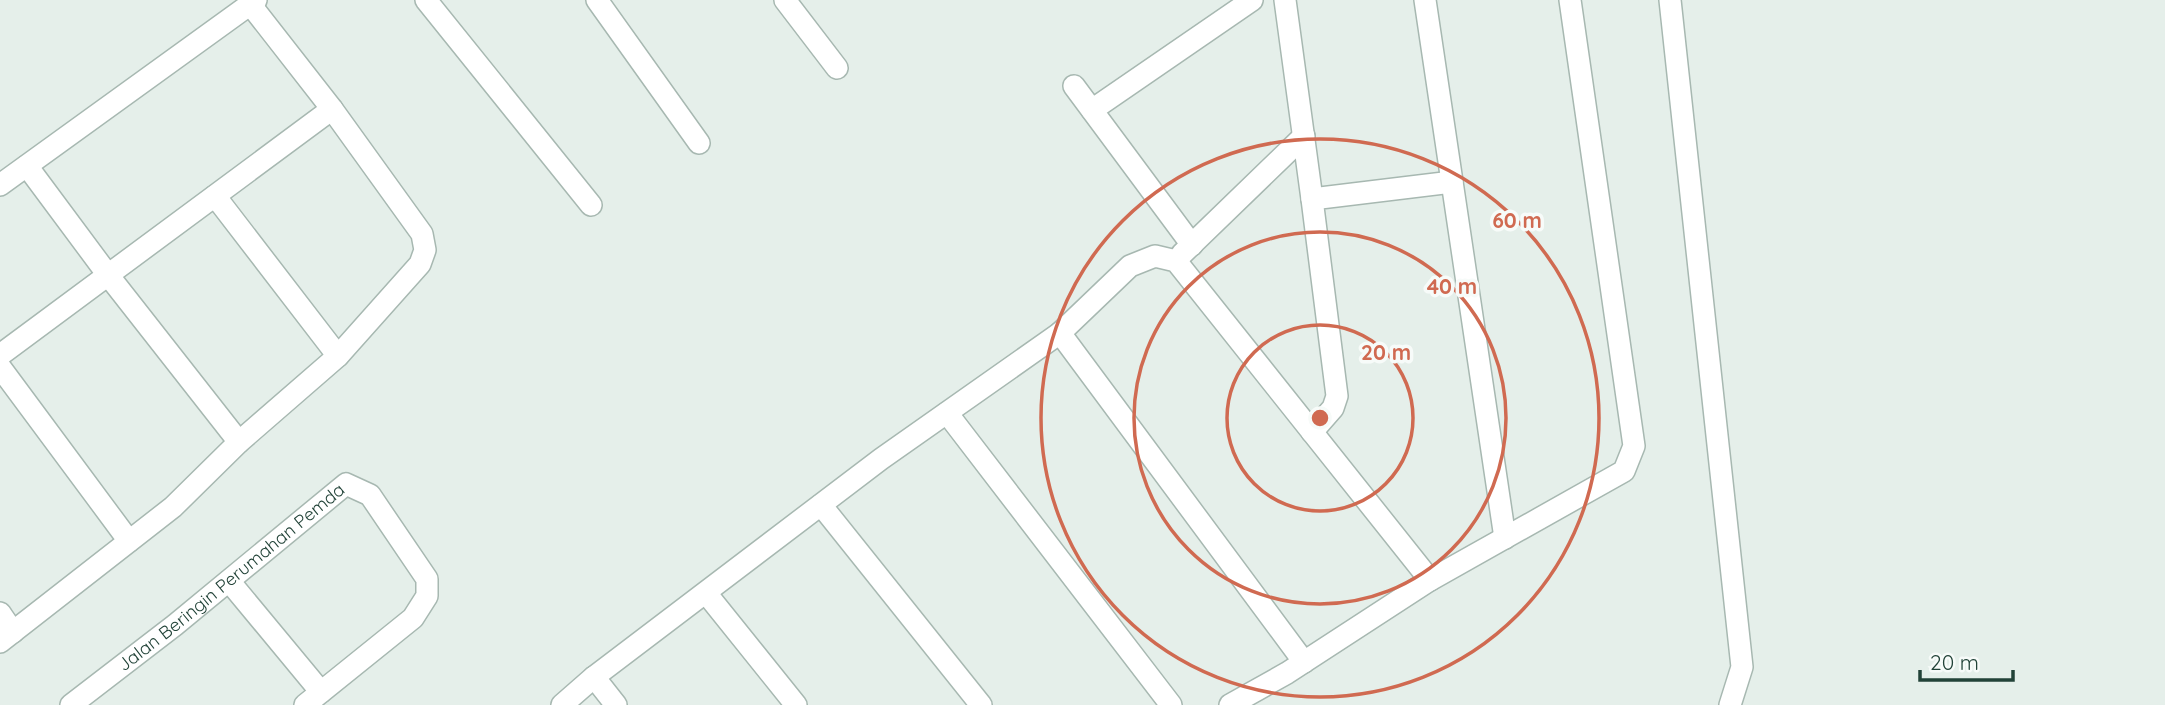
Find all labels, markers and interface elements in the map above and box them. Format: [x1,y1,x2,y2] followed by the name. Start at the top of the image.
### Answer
[1492,207,1542,233] text: 60 m
[1427,273,1477,299] text: 40 m
[1361,339,1411,365] text: 20 m
[1308,406,1332,430] centre of rings
[113,478,349,676] street label: Jalan Beringin Perumahan Pemda
[1920,638,2013,682] scale bar
[1930,649,1979,675] text: 20 m

